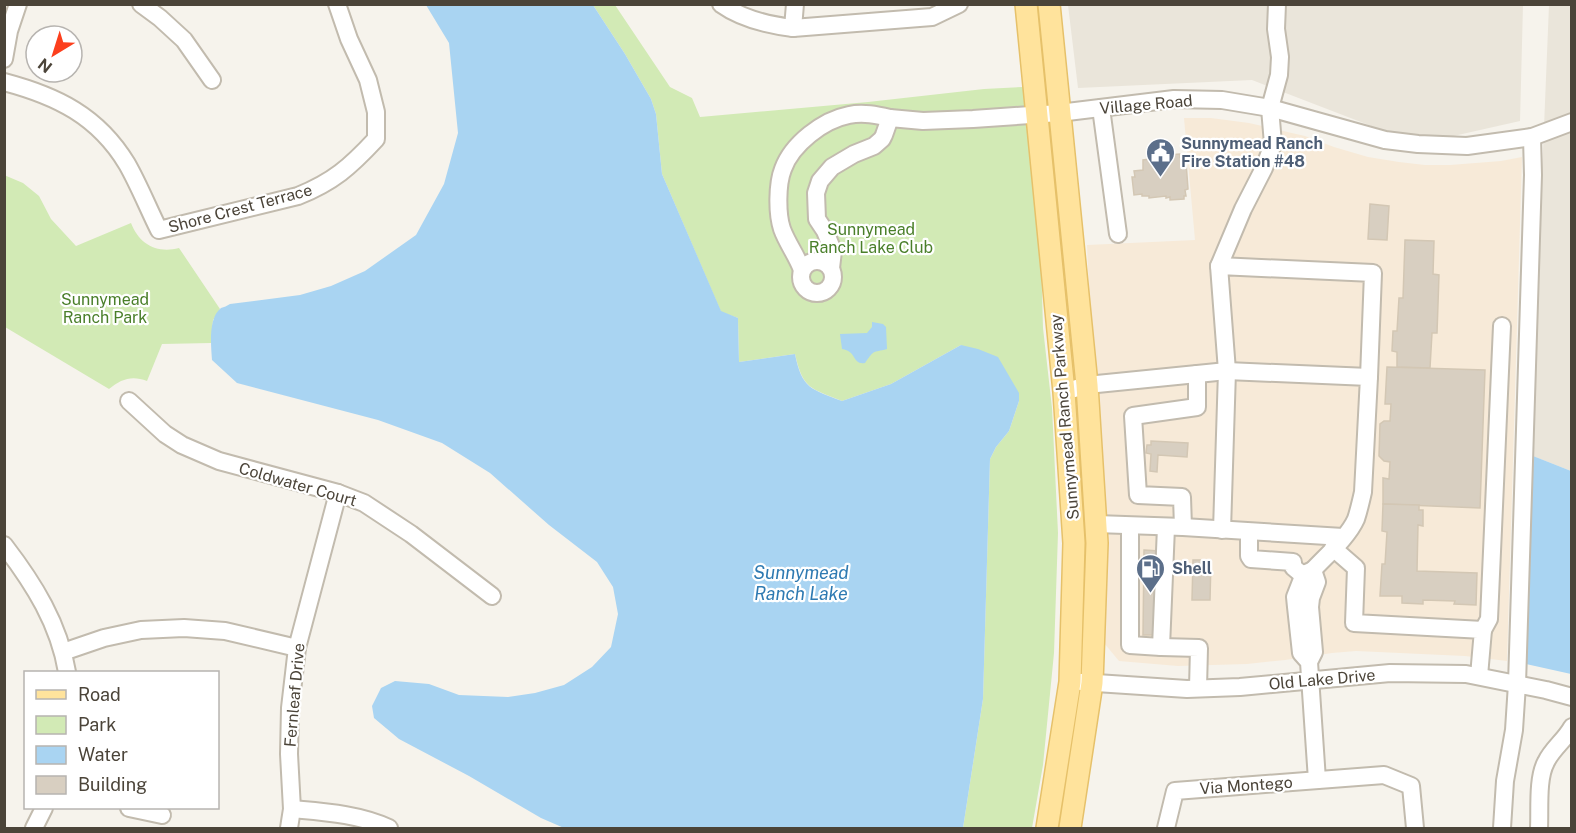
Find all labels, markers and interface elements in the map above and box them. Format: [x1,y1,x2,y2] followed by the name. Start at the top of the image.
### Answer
[24,24,84,84] north arrow
[34,54,56,77] text: N
[1099,91,1193,118] street label: Village Road
[1181,134,1323,171] place label: Sunnymead Ranch Fire Station #48
[1144,136,1176,178] public building icon: Sunnymead Ranch Fire Station #48
[166,180,314,237] street label: Shore Crest Terrace
[809,220,933,257] park label: Sunnymead Ranch Lake Club
[61,290,149,327] park label: Sunnymead Ranch Park
[1046,313,1083,520] street label: Sunnymead Ranch Parkway
[237,459,359,510] street label: Coldwater Court
[1135,552,1167,594] fuel station icon: Shell
[1172,559,1212,578] place label: Shell
[753,562,849,604] water label: Sunnymead Ranch Lake
[280,642,309,748] street label: Fernleaf Drive
[1268,665,1376,694] street label: Old Lake Drive
[24,671,219,809] legend
[78,684,121,705] text: Road
[78,714,116,735] text: Park
[78,744,128,765] text: Water
[1199,773,1293,798] street label: Via Montego
[78,774,147,795] text: Building

